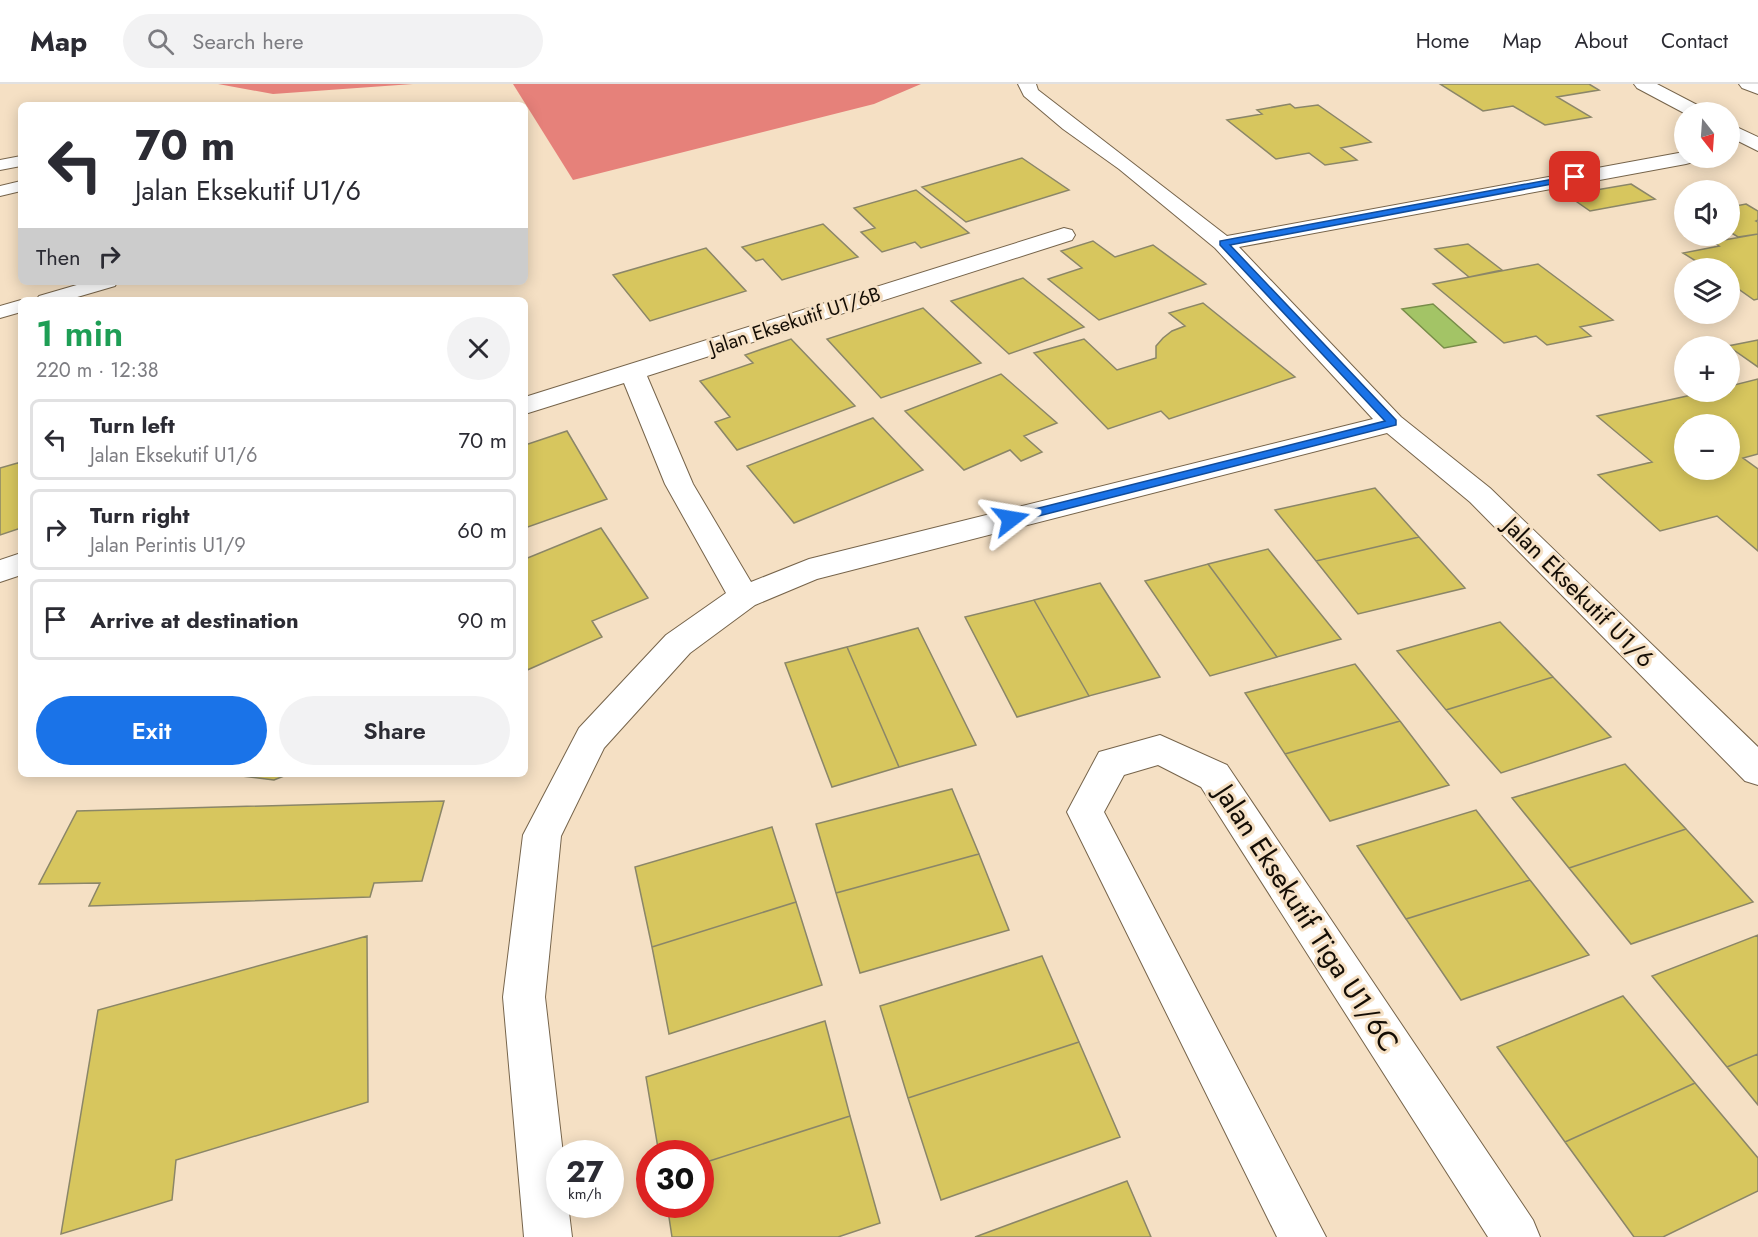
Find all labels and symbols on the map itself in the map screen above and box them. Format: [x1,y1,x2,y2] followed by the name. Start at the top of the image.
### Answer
[1674,102,1740,168] north arrow
[1549,151,1600,202] pin
[703,280,884,363] street label: Jalan Eksekutif U1/6B
[979,487,1043,551] position arrow
[1493,506,1662,675] street label: Jalan Eksekutif U1/6
[1203,773,1409,1060] street label: Jalan Eksekutif Tiga U1/6C
[636,1140,714,1218] speed limit sign: 30

